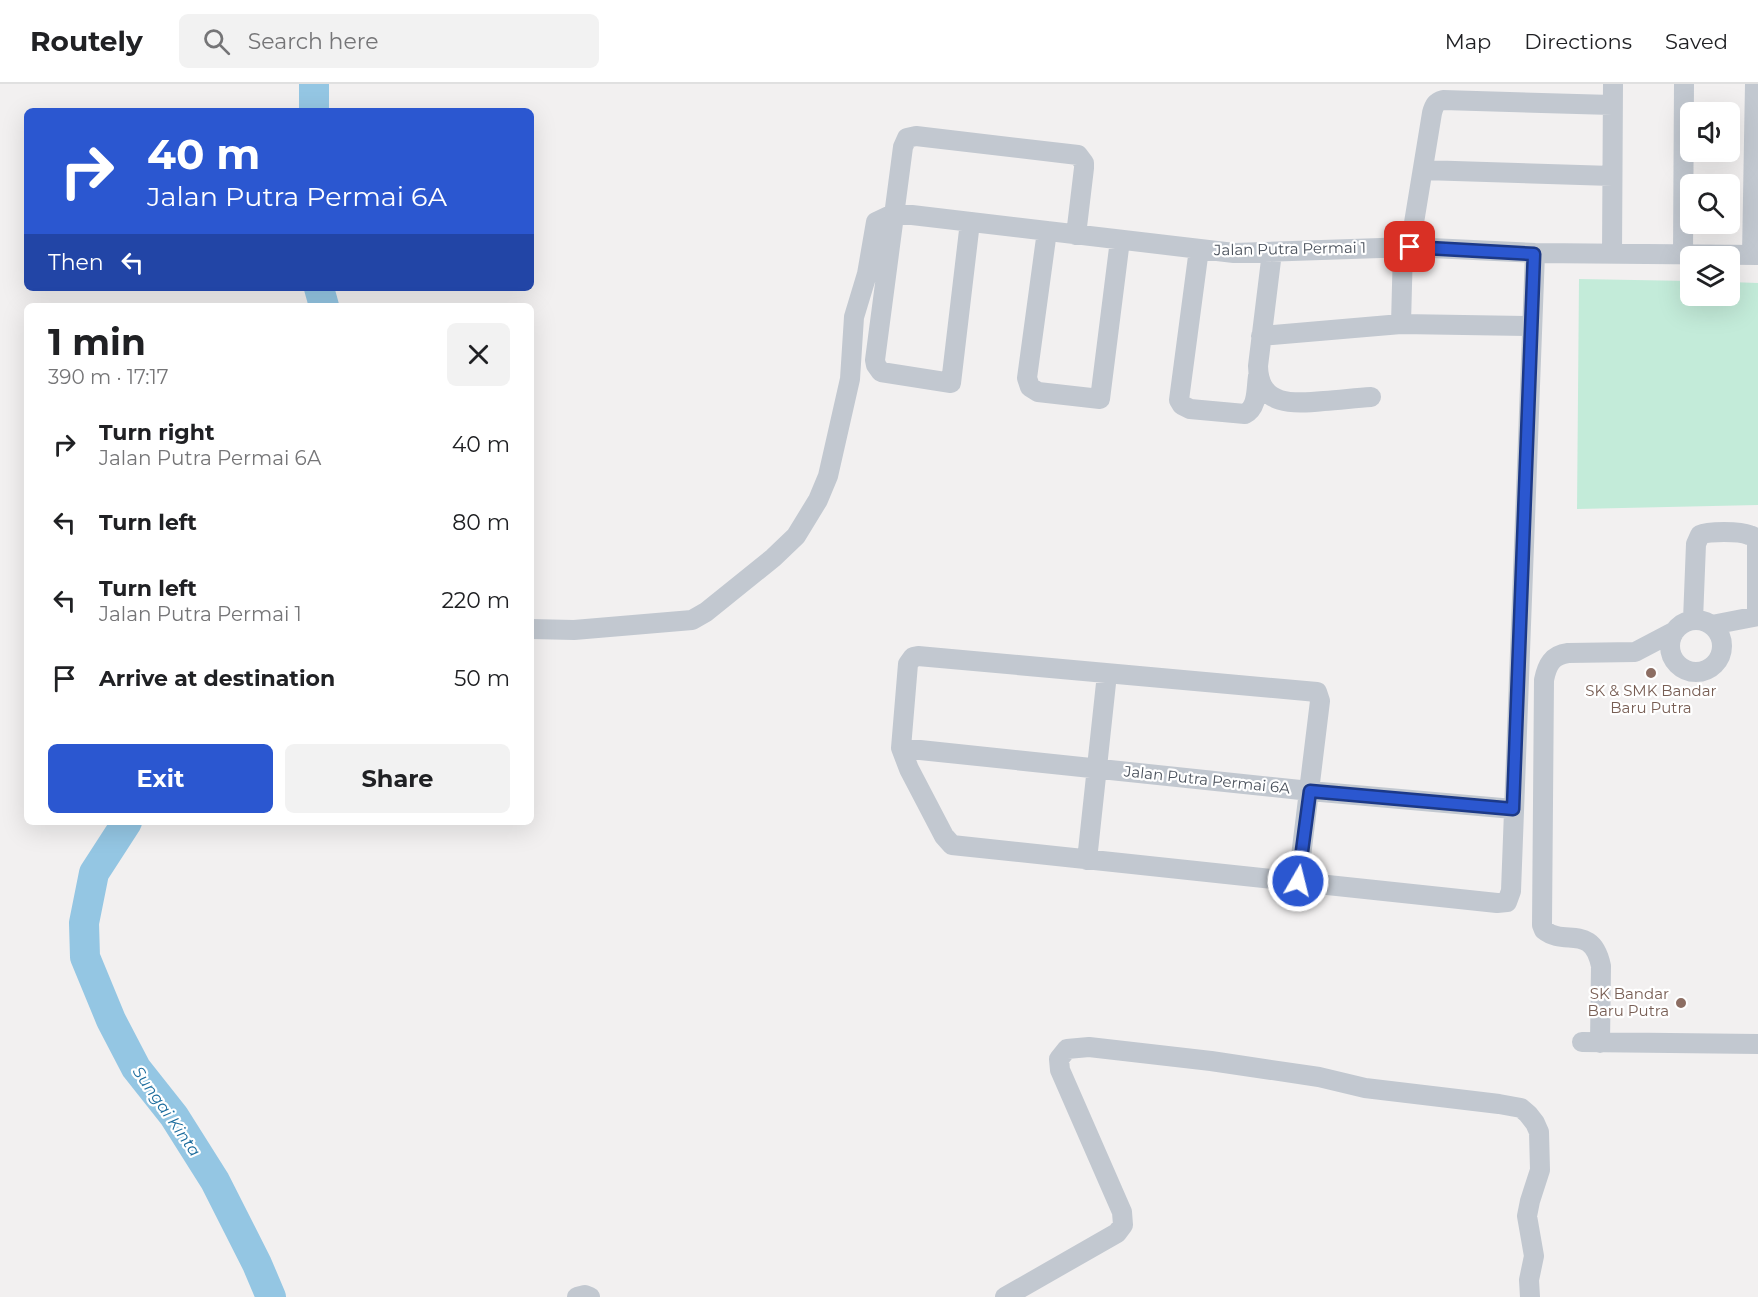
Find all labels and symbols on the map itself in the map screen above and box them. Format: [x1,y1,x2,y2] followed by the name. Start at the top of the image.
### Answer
[1384,221,1435,272] pin
[1213,238,1366,259] street label: Jalan Putra Permai 1
[1644,666,1658,680] marker: SK & SMK Bandar Baru Putra
[1585,681,1717,717] place label: SK & SMK Bandar Baru Putra
[1122,761,1291,798] street label: Jalan Putra Permai 6A
[1266,849,1330,913] position arrow
[1588,984,1669,1020] place label: SK Bandar Baru Putra
[1674,996,1688,1010] marker: SK Bandar Baru Putra
[129,1063,205,1160] water label: Sungai Kinta

